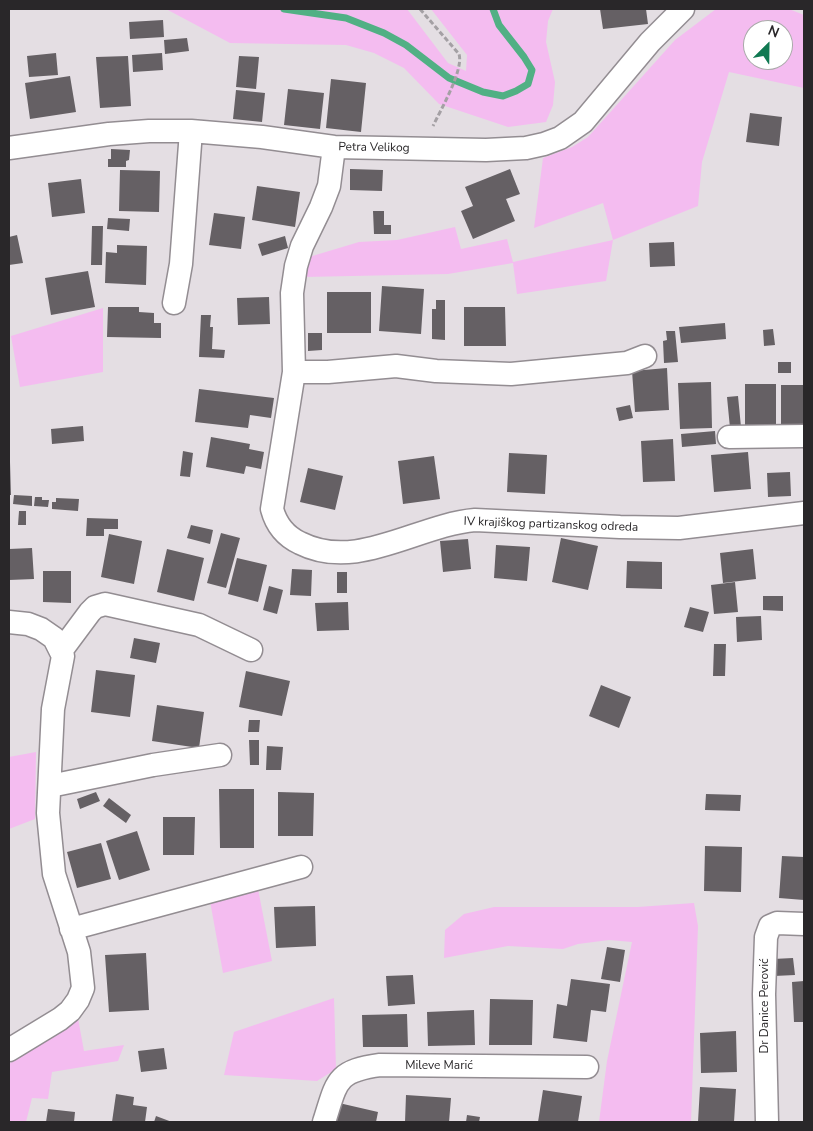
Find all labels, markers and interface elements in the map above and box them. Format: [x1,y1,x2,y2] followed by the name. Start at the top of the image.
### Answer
[743,20,793,70] north arrow
[765,21,782,42] text: N
[338,140,410,156] street label: Petra Velikog
[463,515,639,535] street label: IV krajiškog partizanskog odreda
[758,958,772,1054] street label: Dr Danice Perović
[405,1059,473,1073] street label: Mileve Marić

